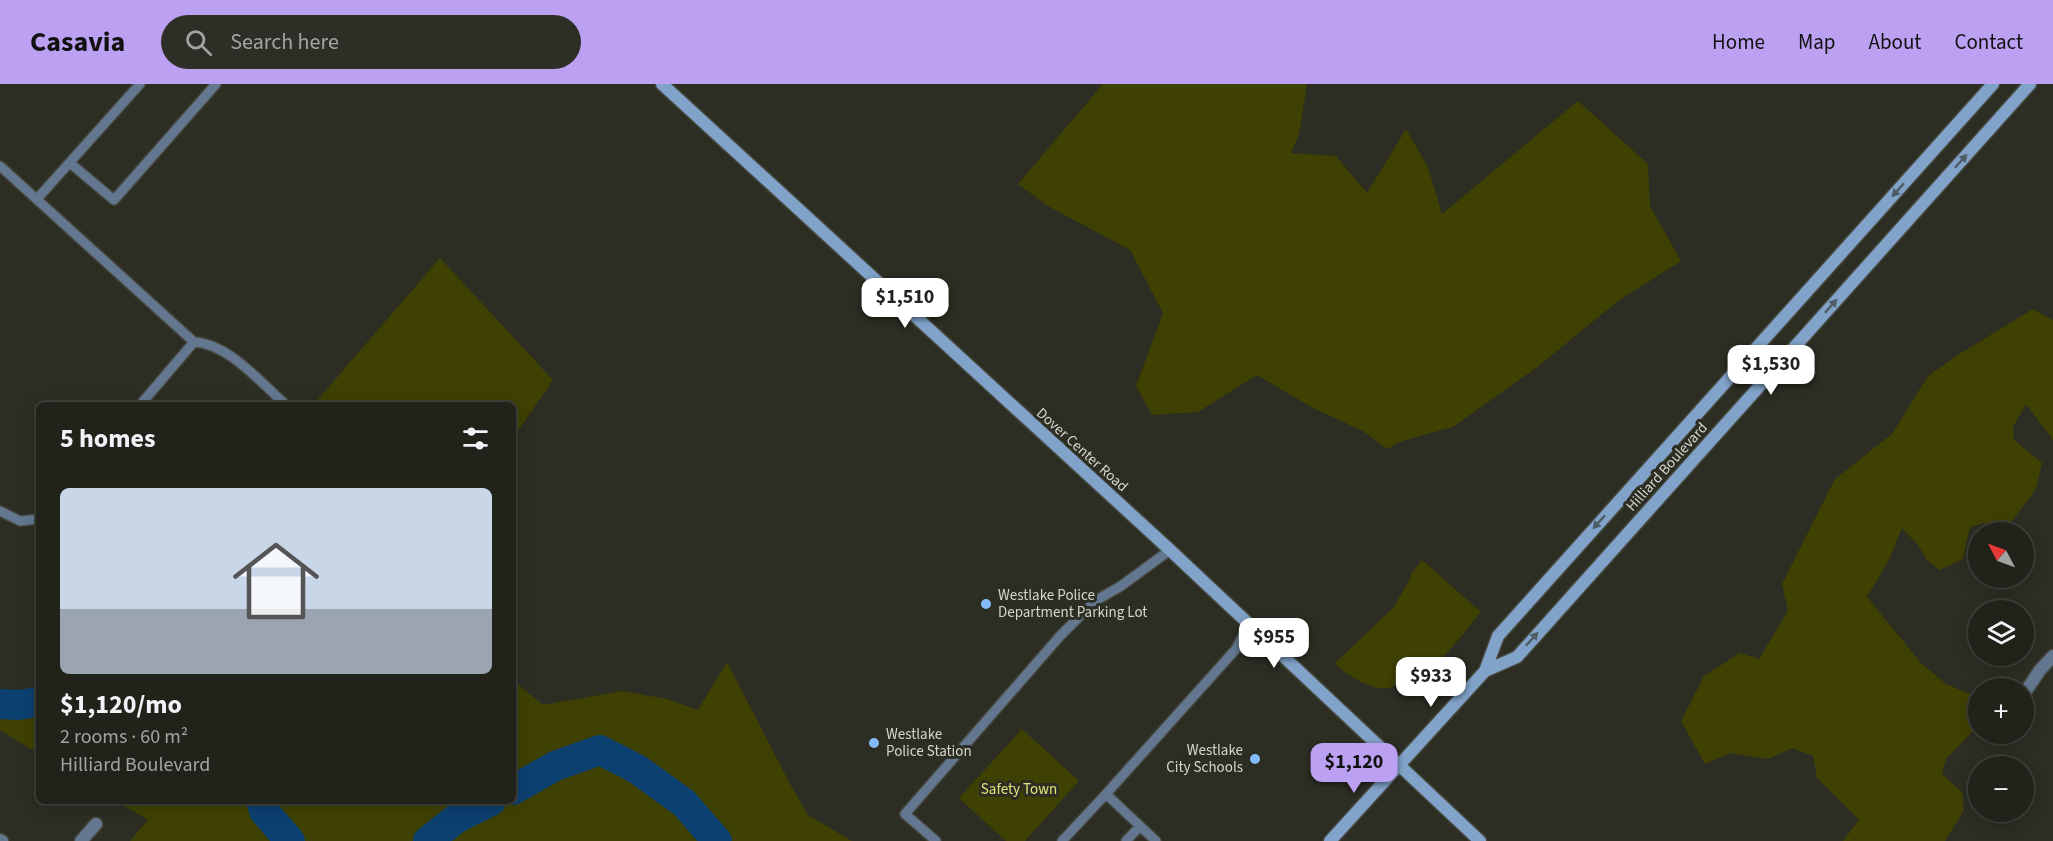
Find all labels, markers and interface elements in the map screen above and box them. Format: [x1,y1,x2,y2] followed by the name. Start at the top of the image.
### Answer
[161,15,581,69] search box
[30,22,125,62] text: Casavia
[182,26,215,59] icon: search
[230,26,339,58] text: Search here
[1712,27,1765,57] text: Home
[1798,27,1836,57] text: Map
[1869,27,1921,57] text: About
[1954,27,2023,57] text: Contact
[1954,154,1967,169] one-way arrow
[1892,182,1905,197] one-way arrow
[856,278,954,329] pin: $1,510
[876,283,934,311] text: $1,510
[1824,299,1838,314] one-way arrow
[1722,345,1820,396] pin: $1,530
[1742,350,1800,378] text: $1,530
[1032,403,1132,497] street label: Dover Center Road
[1621,418,1713,516] street label: Hilliard Boulevard
[60,420,155,457] text: 5 homes
[459,422,492,455] icon: filters
[1593,514,1606,529] one-way arrow
[1968,522,2034,588] north arrow
[1968,522,2034,822] map controls
[222,527,330,635] icon: home
[998,585,1147,623] place label: Westlake Police Department Parking Lot
[979,597,993,611] marker: Westlake Police Department Parking Lot
[1968,600,2034,666] button: layers
[1238,618,1310,669] pin: $955
[1253,623,1295,651] text: $955
[1525,632,1538,647] one-way arrow
[1395,657,1467,708] pin: $933
[1410,662,1452,690] text: $933
[1968,678,2034,744] button: +
[60,686,182,723] text: $1,120/mo
[60,723,188,751] text: 2 rooms · 60 m²
[886,724,972,762] place label: Westlake Police Station
[867,736,881,750] marker: Westlake Police Station
[1166,740,1243,778] place label: Westlake City Schools
[1305,743,1403,794] pin: $1,120
[1325,748,1383,776] text: $1,120
[60,751,210,779] text: Hilliard Boulevard
[1248,752,1262,766] marker: Westlake City Schools
[1968,756,2034,822] button: −
[981,779,1057,800] park label: Safety Town

